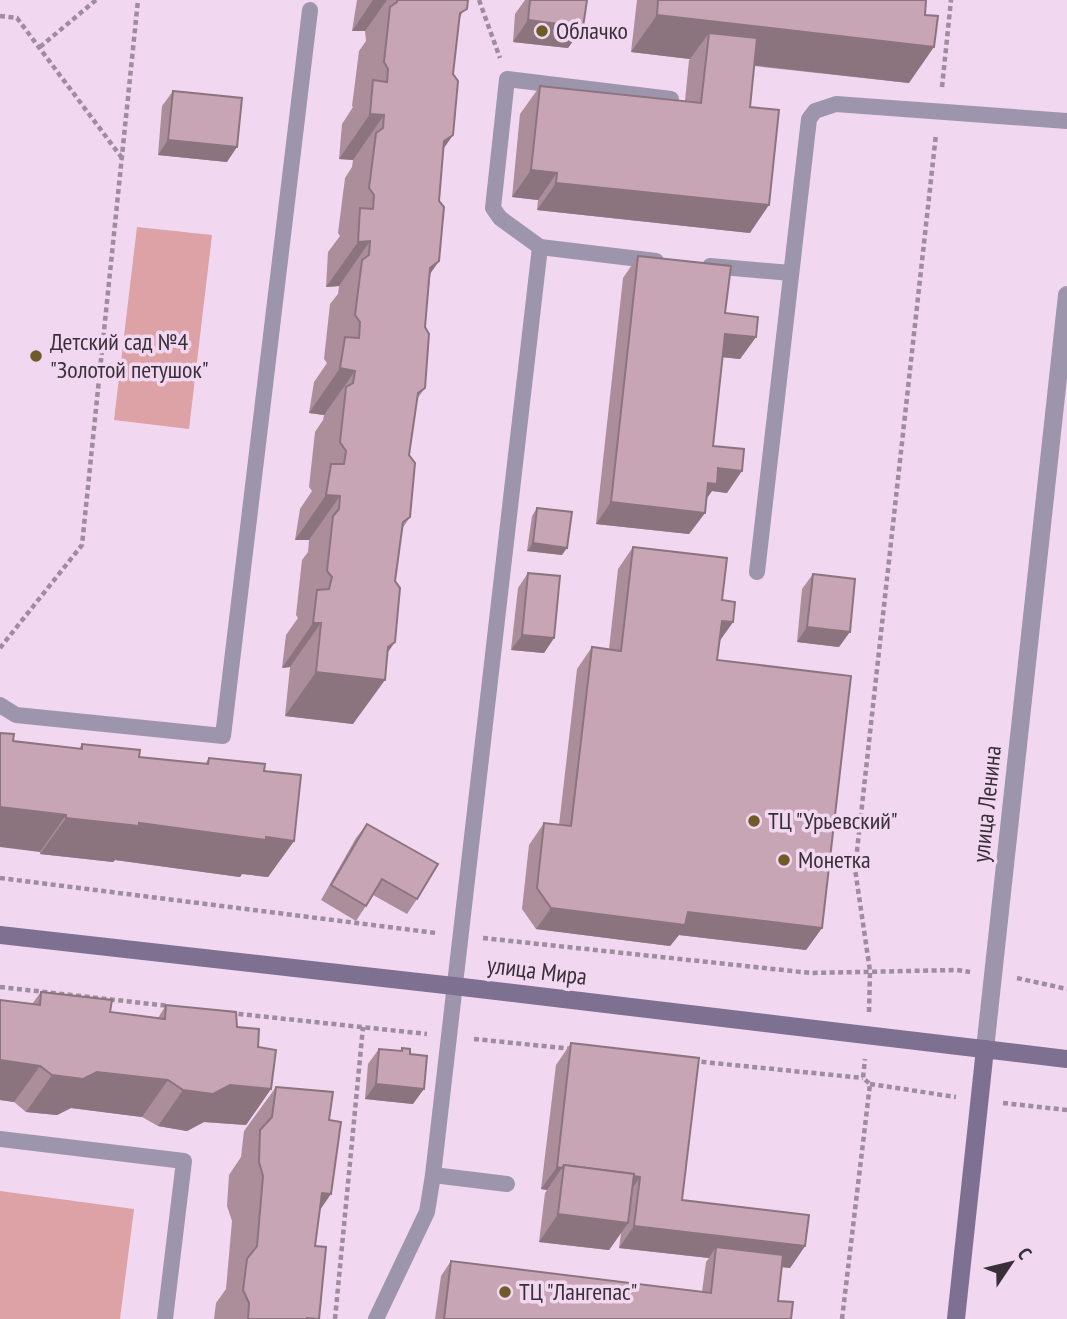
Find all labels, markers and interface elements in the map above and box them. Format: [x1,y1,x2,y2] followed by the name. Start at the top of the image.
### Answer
[556,15,628,46] place label: Облачко
[534,23,550,39] marker: Облачко
[50,326,209,385] place label: Детский сад №4 "Золотой петушок"
[28,348,44,364] marker: Детский сад №4 "Золотой петушок"
[965,744,1008,864] street label: улица Ленина
[768,805,898,836] place label: ТЦ "Урьевский"
[746,813,762,829] marker: ТЦ "Урьевский"
[798,844,871,875] place label: Монетка
[776,852,792,868] marker: Монетка
[485,949,589,992] street label: улица Мира
[976,1228,1046,1298] north arrow
[1013,1243,1037,1264] text: С
[519,1276,637,1307] place label: ТЦ "Лангепас"
[497,1284,513,1300] marker: ТЦ "Лангепас"

